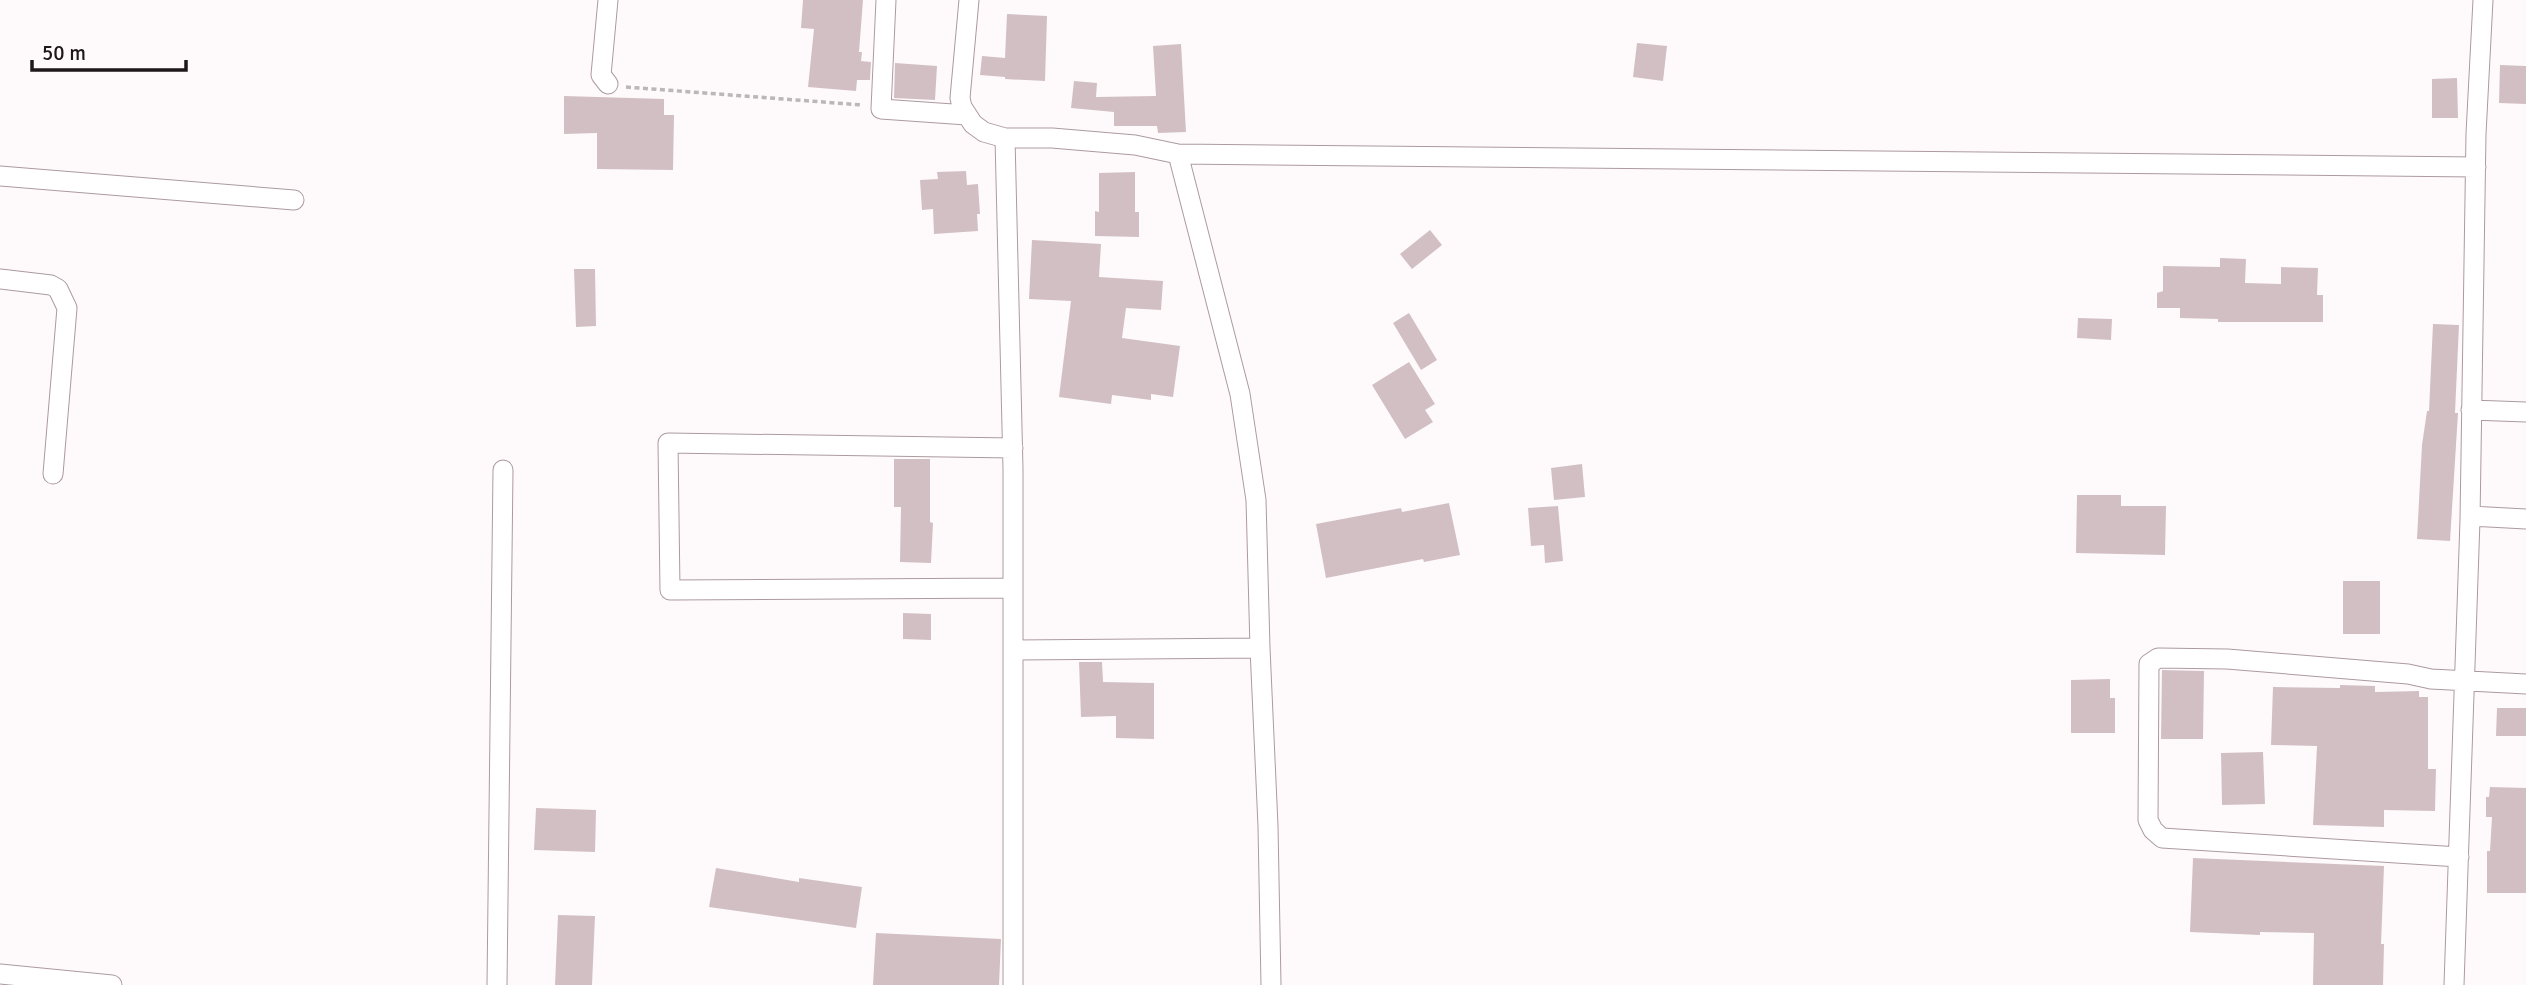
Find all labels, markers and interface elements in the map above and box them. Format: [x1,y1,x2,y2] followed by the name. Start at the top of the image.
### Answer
[32,28,186,72] scale bar
[42,40,86,66] text: 50 m

